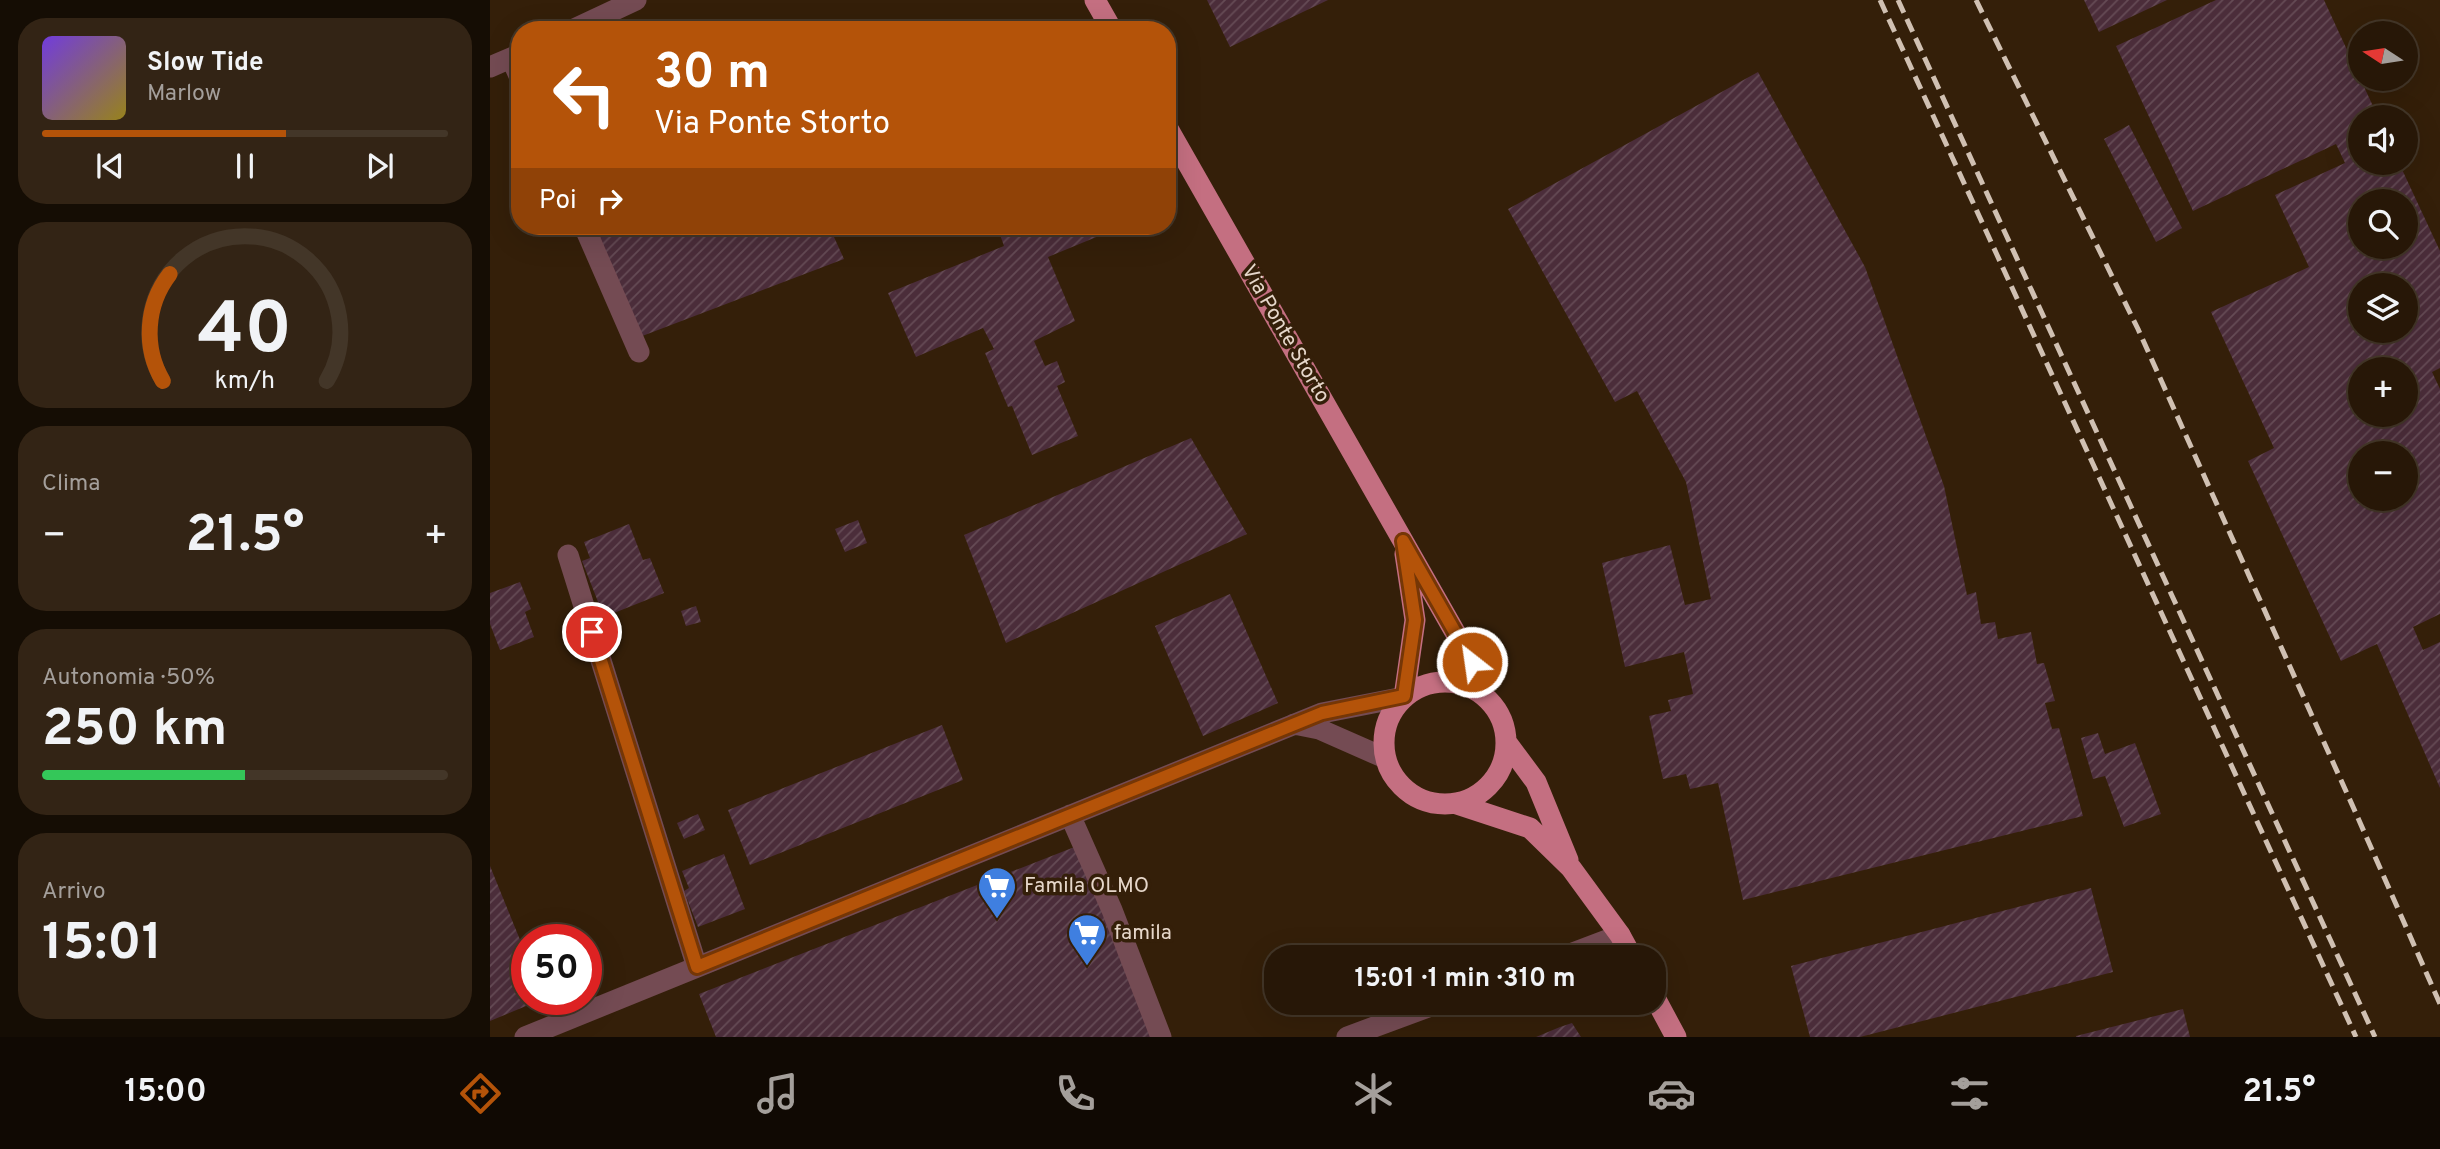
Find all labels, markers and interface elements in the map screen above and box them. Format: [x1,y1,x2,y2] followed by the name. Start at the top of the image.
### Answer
[2348,21,2418,91] north arrow
[2348,21,2418,511] map controls
[654,44,770,106] text: 30 m
[147,47,264,80] text: Slow Tide
[539,49,630,140] icon: left
[147,80,221,109] text: Marlow
[654,105,890,145] text: Via Ponte Storto
[2348,105,2418,175] button: sound
[91,147,129,185] icon: previous
[226,147,264,185] icon: pause
[361,147,399,185] icon: next
[591,182,629,220] icon: right
[539,185,577,218] text: Poi
[2348,189,2418,259] button: search
[1235,260,1335,408] street label: Via Ponte Storto
[2348,273,2418,343] button: layers
[198,287,292,379] text: 40
[2348,357,2418,427] button: +
[215,365,275,397] text: km/h
[2348,441,2418,511] button: −
[42,470,100,499] text: Clima
[186,504,304,570] text: 21.5°
[42,513,67,562] text: −
[423,513,448,562] text: +
[562,602,622,662] pin
[573,613,611,651] icon: arrive
[1435,625,1509,699] position arrow
[42,664,215,693] text: Autonomia · 50%
[42,698,227,764] text: 250 km
[976,865,1018,920] supermarket icon: Famila OLMO
[1024,873,1149,900] place label: Famila OLMO
[42,878,106,907] text: Arrivo
[42,912,162,978] text: 15:01
[1066,912,1108,967] supermarket icon: famila
[1114,920,1172,947] place label: famila
[511,924,602,1015] speed limit sign: 50
[1355,963,1575,996] text: 15:01 · 1 min · 310 m
[456,1069,505,1118] icon: directions
[753,1069,802,1118] icon: music
[1051,1069,1100,1118] icon: phone
[1349,1069,1398,1118] icon: climate
[1647,1069,1696,1118] icon: car
[1945,1069,1994,1118] icon: filters
[124,1073,207,1113] text: 15:00
[2242,1073,2316,1113] text: 21.5°

